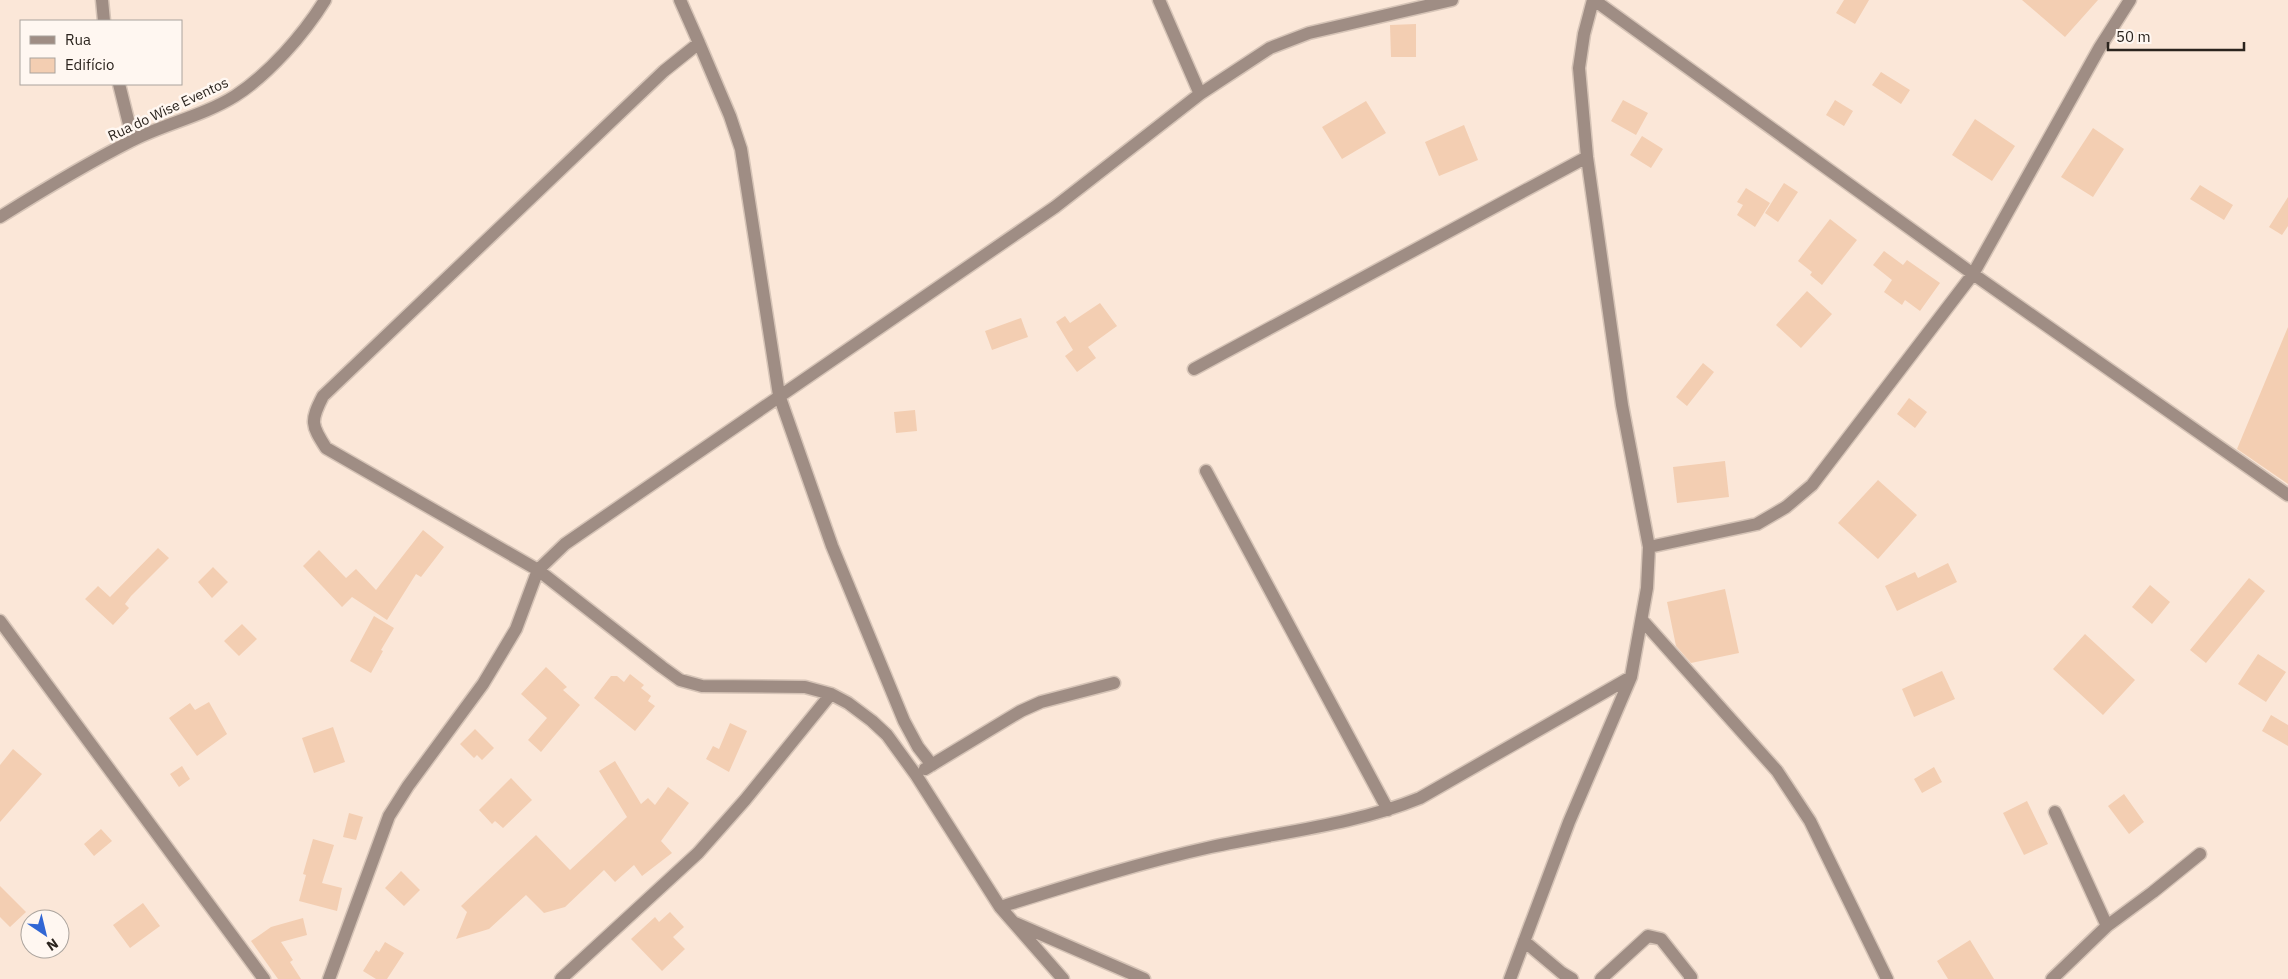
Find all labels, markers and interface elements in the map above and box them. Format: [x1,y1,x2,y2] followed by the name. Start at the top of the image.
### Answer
[20,20,182,85] legend
[2108,20,2244,52] scale bar
[2116,27,2151,46] text: 50 m
[65,30,91,49] text: Rua
[65,55,114,74] text: Edifício
[105,73,231,145] street label: Rua do Wise Eventos
[20,909,70,959] north arrow
[43,934,62,955] text: N

